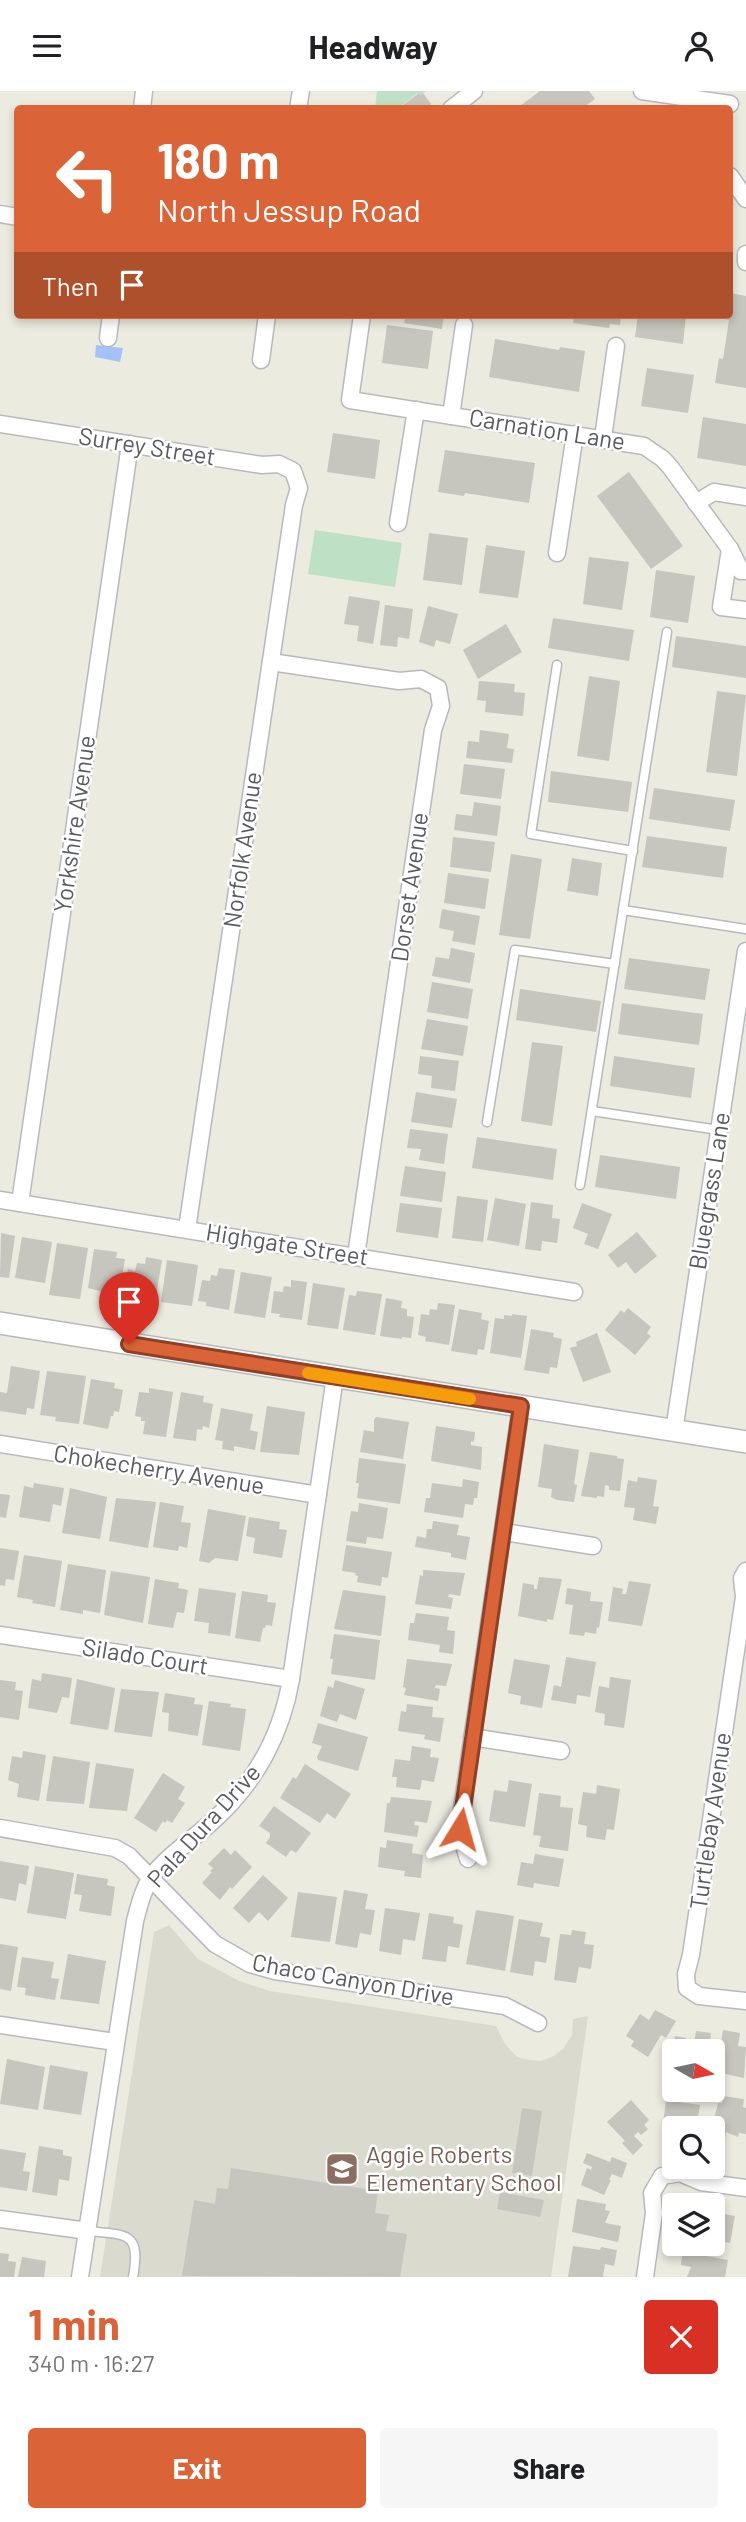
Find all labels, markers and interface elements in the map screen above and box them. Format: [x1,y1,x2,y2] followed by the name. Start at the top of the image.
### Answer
[28,27,66,65] icon: menu
[308,27,438,65] text: Headway
[680,27,718,65] icon: person
[157,130,280,189] text: 180 m
[42,133,133,224] icon: left
[157,190,421,228] text: North Jessup Road
[113,266,151,304] icon: arrive
[42,270,99,301] text: Then
[467,402,627,455] street label: Carnation Lane
[77,420,218,471] street label: Surrey Street
[47,733,100,914] street label: Yorkshire Avenue
[216,770,267,930] street label: Norfolk Avenue
[384,810,433,963] street label: Dorset Avenue
[682,1110,735,1272] street label: Bluegrass Lane
[204,1216,371,1271] street label: Highgate Street
[99,1272,159,1344] pin
[110,1283,148,1321] icon: arrive
[52,1438,267,1500] street label: Chokecherry Avenue
[80,1631,210,1680] street label: Silado Court
[683,1730,736,1911] street label: Turtlebay Avenue
[140,1757,266,1893] street label: Pala Dura Drive
[423,1792,497,1866] position arrow
[250,1946,456,2011] street label: Chaco Canyon Drive
[662,2039,724,2102] north arrow
[662,2039,725,2256] map controls
[662,2116,725,2179] button: search
[366,2139,561,2196] place label: Aggie Roberts Elementary School
[323,2150,361,2188] school or university icon: Aggie Roberts Elementary School
[662,2193,725,2256] button: layers
[28,2298,120,2348] text: 1 min
[644,2300,718,2374] button: close
[28,2349,154,2377] text: 340 m · 16:27
[28,2428,366,2508] button: Exit
[380,2428,718,2508] button: Share

